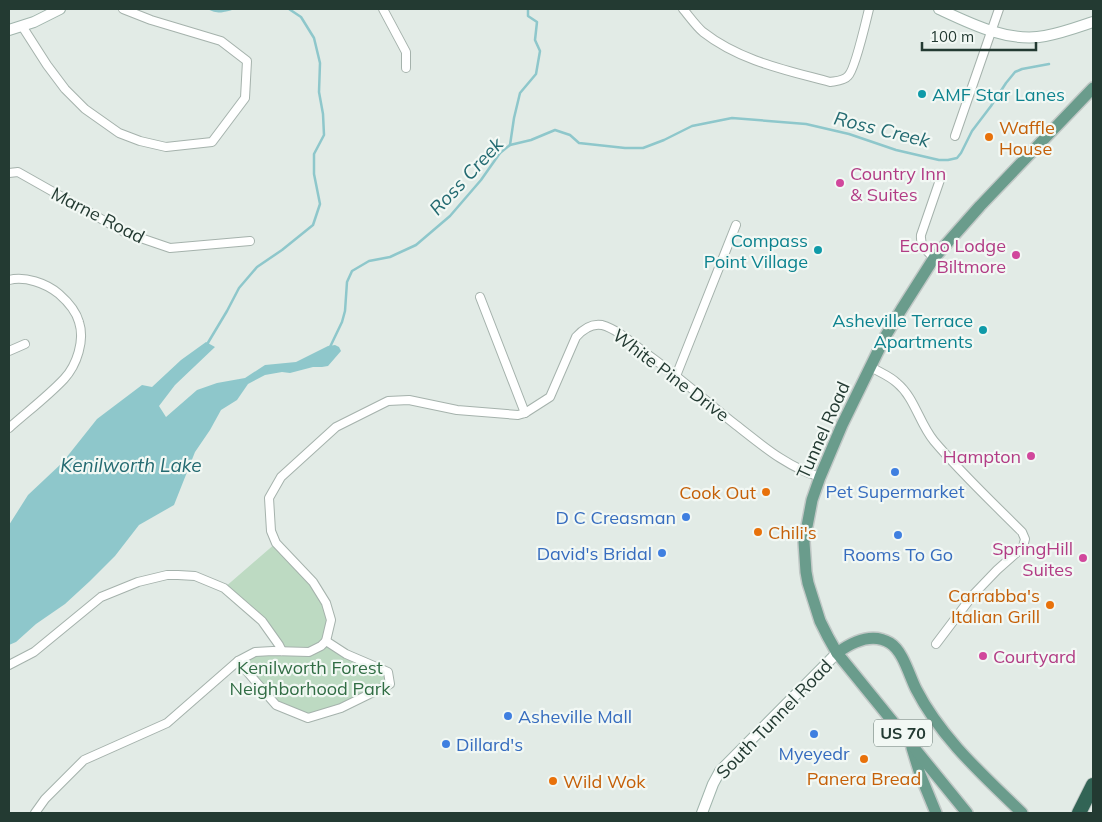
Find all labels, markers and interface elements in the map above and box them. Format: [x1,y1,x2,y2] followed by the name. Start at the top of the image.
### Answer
[922,20,1036,52] scale bar
[930,27,974,46] text: 100 m
[932,83,1065,106] place label: AMF Star Lanes
[916,88,928,100] marker: AMF Star Lanes
[832,106,934,153] water label: Ross Creek
[999,116,1055,160] place label: Waffle House
[424,131,509,220] water label: Ross Creek
[983,131,995,143] marker: Waffle House
[850,162,946,206] place label: Country Inn & Suites
[834,177,846,189] marker: Country Inn & Suites
[47,182,149,248] street label: Marne Road
[704,229,808,273] place label: Compass Point Village
[900,234,1006,278] place label: Econo Lodge Biltmore
[812,244,824,256] marker: Compass Point Village
[1010,249,1022,261] marker: Econo Lodge Biltmore
[832,309,973,353] place label: Asheville Terrace Apartments
[608,324,734,426] street label: White Pine Drive
[977,324,989,336] marker: Asheville Terrace Apartments
[791,378,855,482] street label: Tunnel Road
[943,445,1021,468] place label: Hampton
[1025,450,1037,462] marker: Hampton
[60,453,202,477] water label: Kenilworth Lake
[889,466,901,478] marker: Pet Supermarket
[825,480,965,503] place label: Pet Supermarket
[679,481,756,504] place label: Cook Out
[760,486,772,498] marker: Cook Out
[555,506,676,529] place label: D C Creasman
[680,511,692,523] marker: D C Creasman
[768,521,817,544] place label: Chili's
[752,526,764,538] marker: Chili's
[892,529,904,541] marker: Rooms To Go
[992,537,1073,581] place label: SpringHill Suites
[537,542,652,565] place label: David's Bridal
[843,543,953,566] place label: Rooms To Go
[656,547,668,559] marker: David's Bridal
[1077,552,1089,564] marker: SpringHill Suites
[948,584,1040,628] place label: Carrabba's Italian Grill
[1044,599,1056,611] marker: Carrabba's Italian Grill
[993,645,1076,668] place label: Courtyard
[977,650,989,662] marker: Courtyard
[711,654,837,784] street label: South Tunnel Road
[229,656,391,700] park label: Kenilworth Forest Neighborhood Park
[518,705,632,728] place label: Asheville Mall
[502,710,514,722] marker: Asheville Mall
[874,720,932,746] road number: US 70
[808,728,820,740] marker: Myeyedr
[456,733,523,756] place label: Dillard's
[440,738,452,750] marker: Dillard's
[778,742,850,765] place label: Myeyedr
[858,753,870,765] marker: Panera Bread
[807,767,921,790] place label: Panera Bread
[563,770,646,793] place label: Wild Wok
[547,775,559,787] marker: Wild Wok

